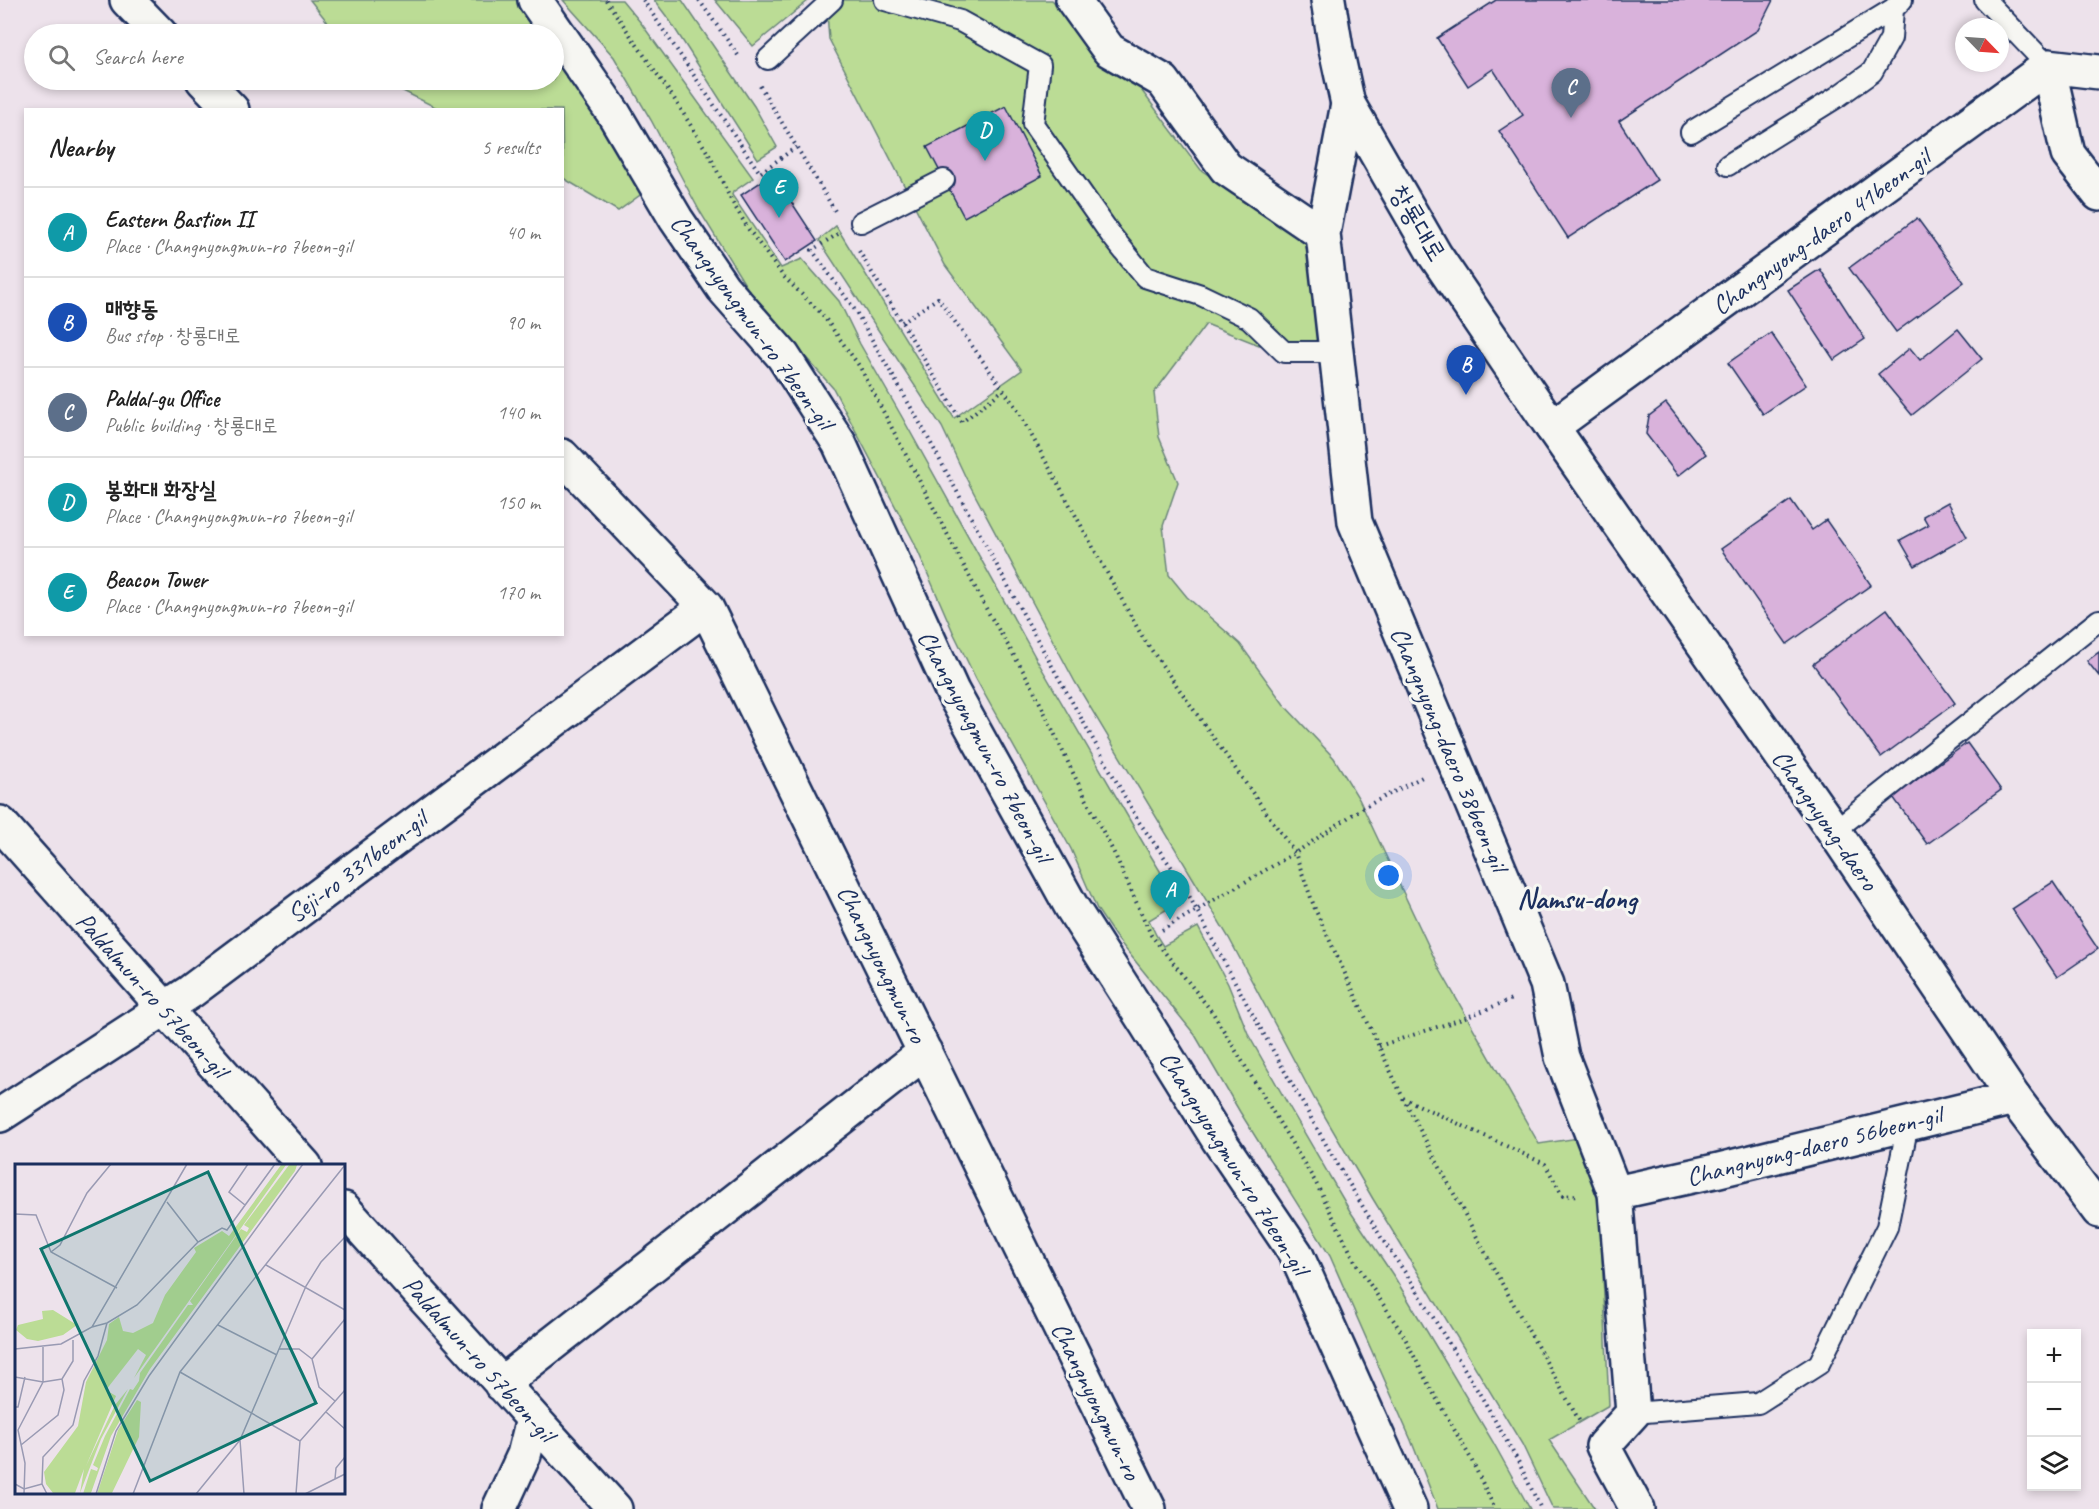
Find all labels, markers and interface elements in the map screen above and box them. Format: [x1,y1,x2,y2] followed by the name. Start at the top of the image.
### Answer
[1955,18,2009,72] north arrow
[24,24,564,90] search box
[45,41,78,74] icon: search
[93,43,183,71] text: Search here
[1552,68,1590,118] pin: C
[966,112,1004,161] pin: D
[48,131,113,164] text: Nearby
[481,135,540,160] text: 5 results
[1705,139,1940,322] street label: Changnyong-daero 41beon-gil
[760,168,798,218] pin: E
[1382,179,1454,267] street label: 창룡대로
[105,206,254,234] text: Eastern Bastion II
[663,208,844,440] street label: Changnyongmun-ro 7beon-gil
[62,220,73,245] text: A
[506,220,540,245] text: 40 m
[105,234,352,259] text: Place · Changnyongmun-ro 7beon-gil
[105,295,158,323] text: 매향동
[62,310,73,335] text: B
[506,310,540,335] text: 90 m
[105,323,240,348] text: Bus stop · 창룡대로
[1446,346,1486,395] pin: B
[105,385,219,413] text: Paldal-gu Office
[63,400,72,425] text: C
[497,400,540,425] text: 140 m
[105,413,278,438] text: Public building · 창룡대로
[105,476,217,504] text: 봉화대 화장실
[62,490,73,515] text: D
[497,490,540,515] text: 150 m
[105,504,352,529] text: Place · Changnyongmun-ro 7beon-gil
[105,566,207,594] text: Beacon Tower
[62,580,73,605] text: E
[497,580,540,605] text: 170 m
[105,594,352,619] text: Place · Changnyongmun-ro 7beon-gil
[1383,622,1517,880] street label: Changnyong-daero 38beon-gil
[910,625,1062,871] street label: Changnyongmun-ro 7beon-gil
[1764,743,1887,898] street label: Changnyong-daero
[280,801,437,930] street label: Seji-ro 331beon-gil
[1374,861,1403,890] your location
[1150,870,1190,920] pin: A
[830,880,935,1050] street label: Changnyongmun-ro
[1517,881,1640,916] district label: Namsu-dong
[69,905,238,1088] street label: Paldalmun-ro 57beon-gil
[1152,1045,1319,1285] street label: Changnyongmun-ro 7beon-gil
[1683,1097,1950,1194] street label: Changnyong-daero 56beon-gil
[15,1164,345,1494] inset map
[396,1269,565,1452] street label: Paldalmun-ro 57beon-gil
[1044,1317,1149,1487] street label: Changnyongmun-ro
[2027,1329,2081,1491] map controls
[2027,1329,2081,1383] button: +
[2027,1383,2081,1437] button: −
[2027,1437,2081,1491] button: layers

